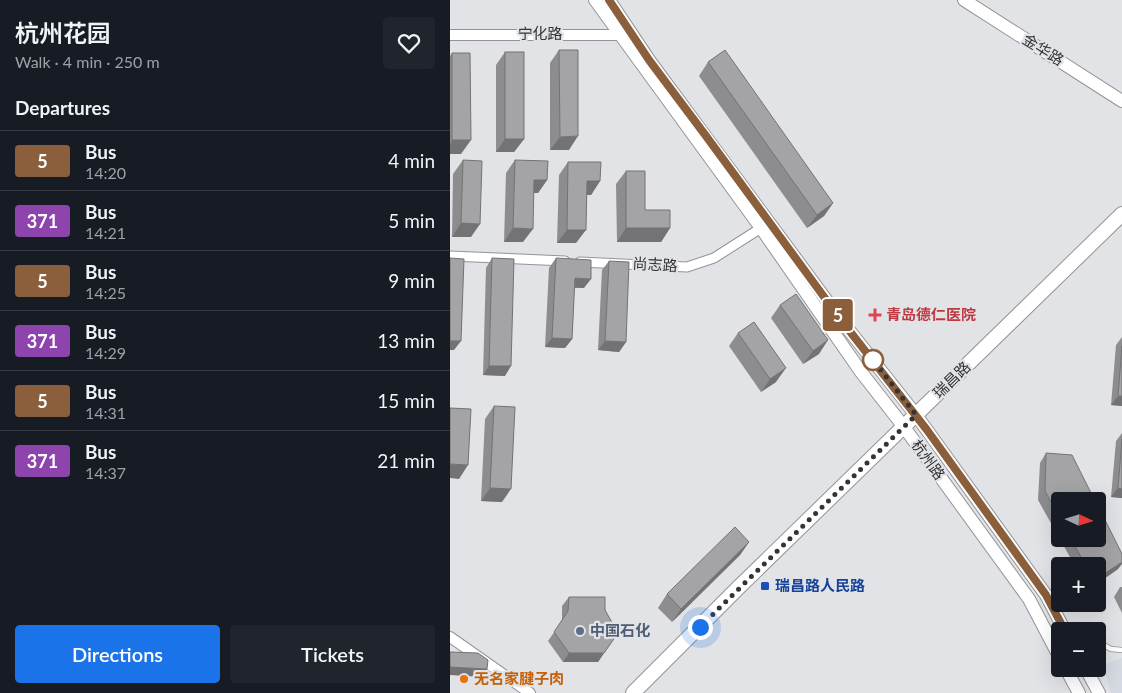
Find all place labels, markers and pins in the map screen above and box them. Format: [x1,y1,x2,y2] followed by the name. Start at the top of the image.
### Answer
[886,305,976,323] place label: 青岛德仁医院
[868,308,882,322] marker: 青岛德仁医院
[862,349,884,371] unlabelled marker
[775,576,865,594] place label: 瑞昌路人民路
[759,580,771,592] marker: 瑞昌路人民路
[590,621,650,639] place label: 中国石化
[574,625,586,637] marker: 中国石化
[474,669,564,687] place label: 无名家腱子肉
[458,673,470,685] marker: 无名家腱子肉

